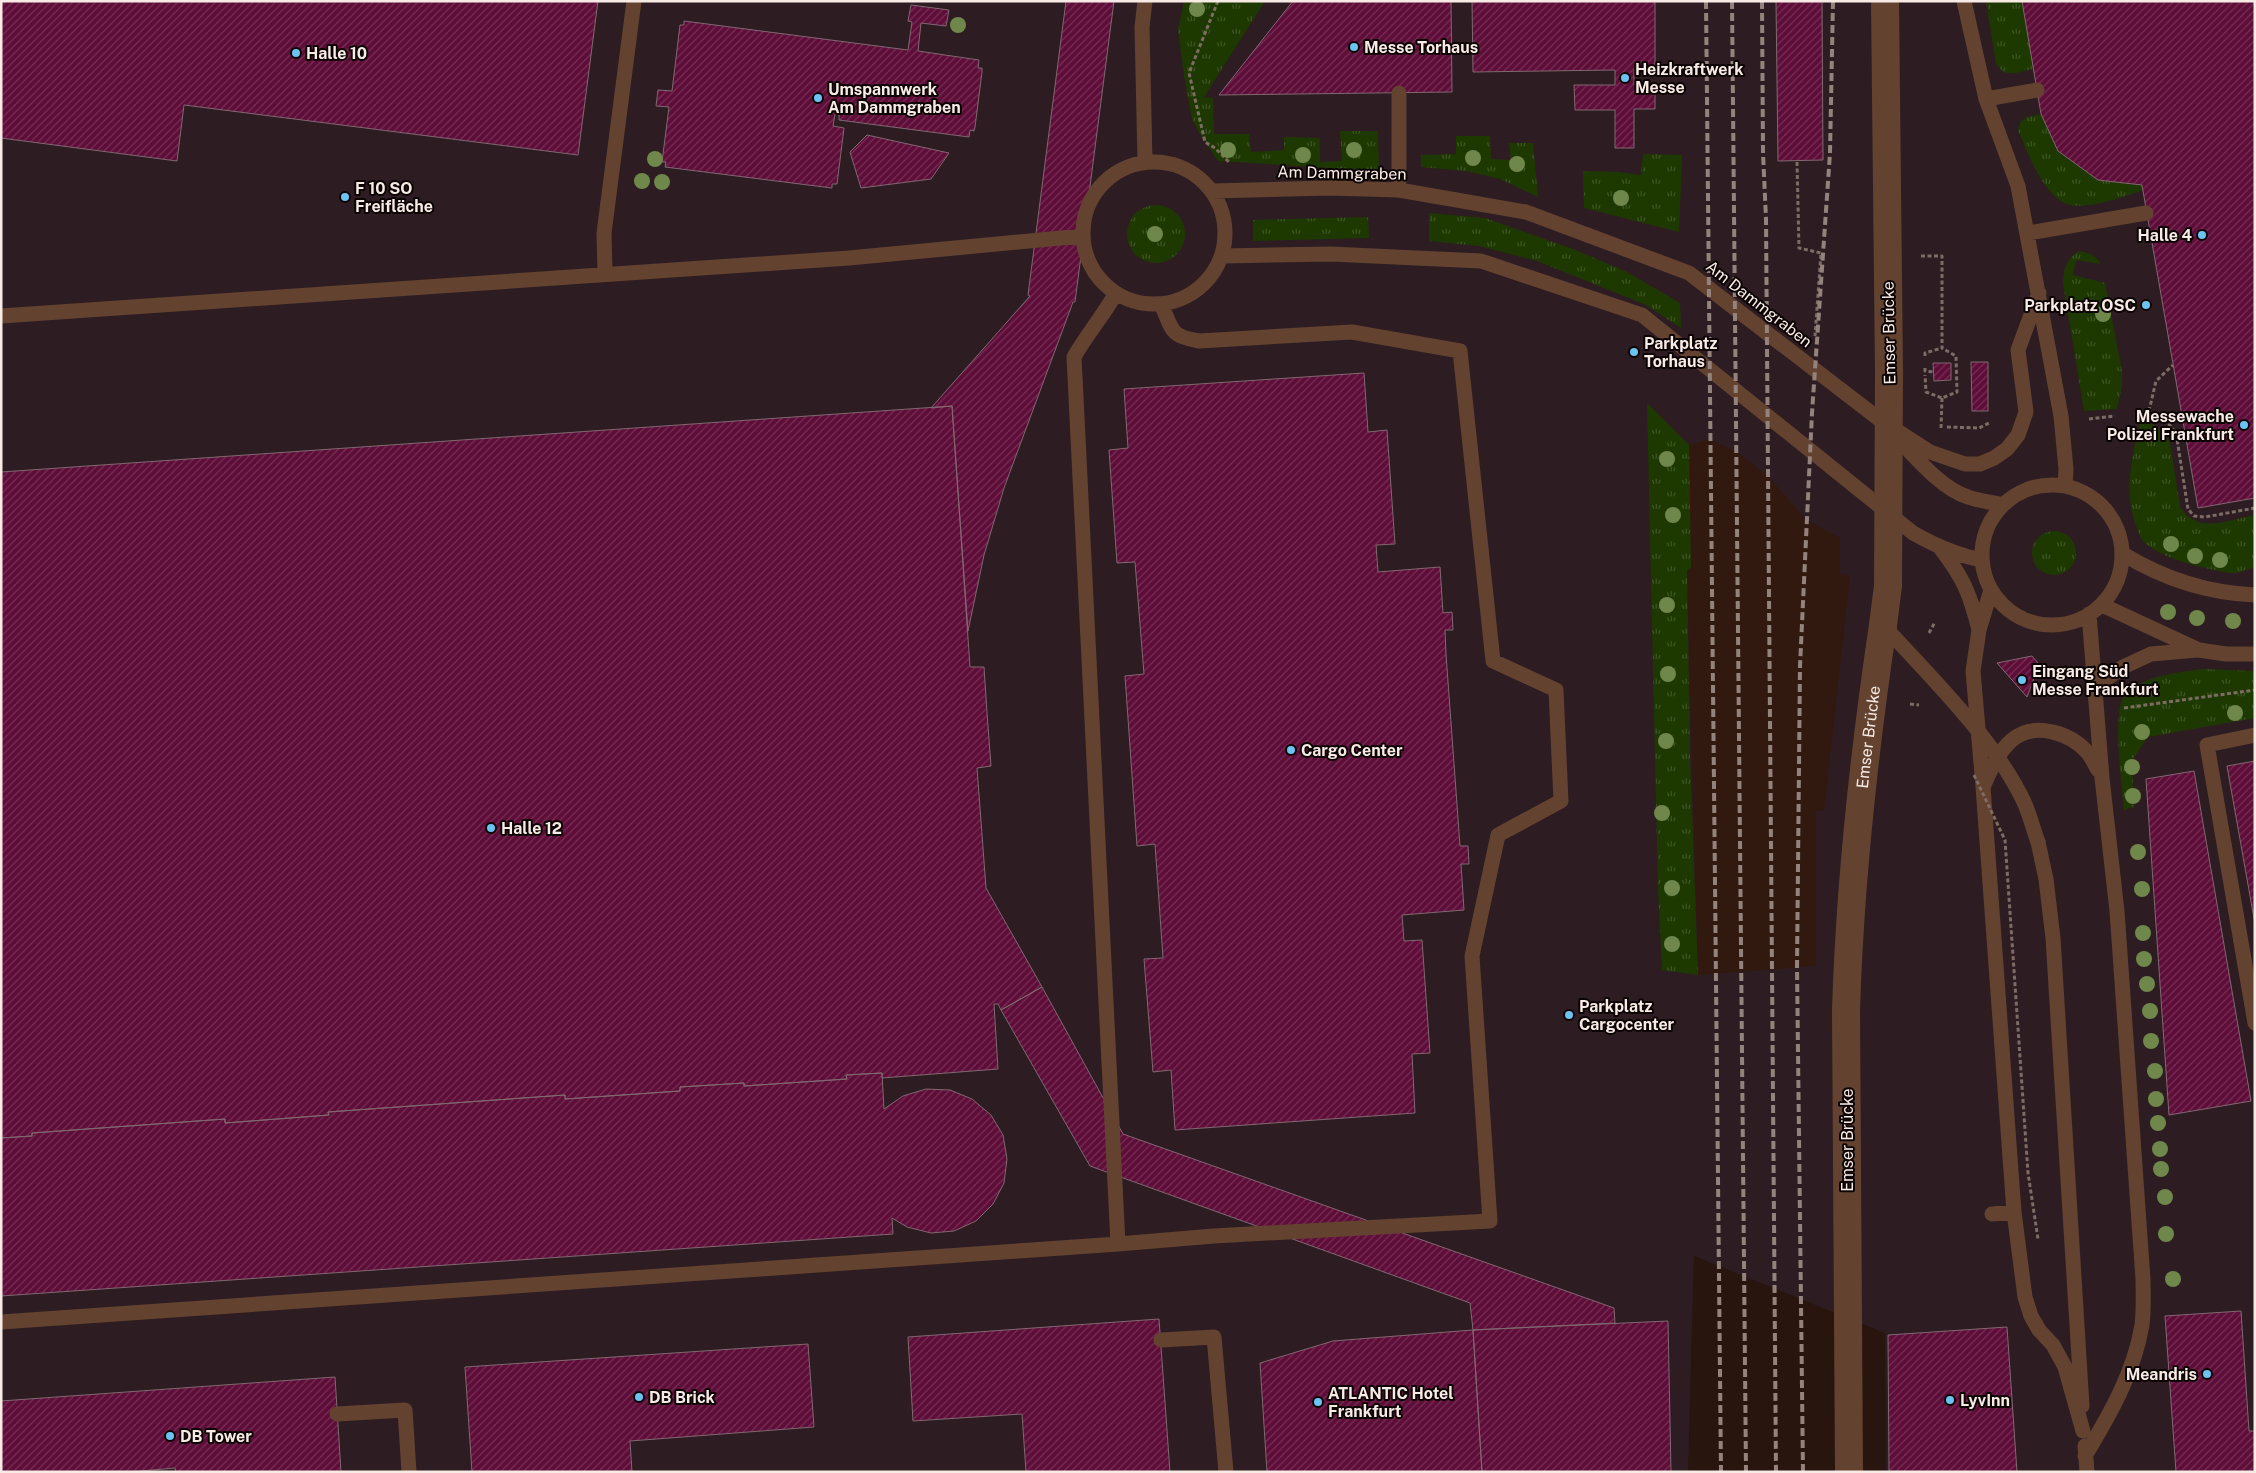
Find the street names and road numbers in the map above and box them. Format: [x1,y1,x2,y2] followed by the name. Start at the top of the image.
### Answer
[1277,162,1407,184] street label: Am Dammgraben
[1702,257,1816,351] street label: Am Dammgraben
[1879,281,1899,385] street label: Emser Brücke
[1852,684,1884,789] street label: Emser Brücke
[1838,1088,1857,1192] street label: Emser Brücke

